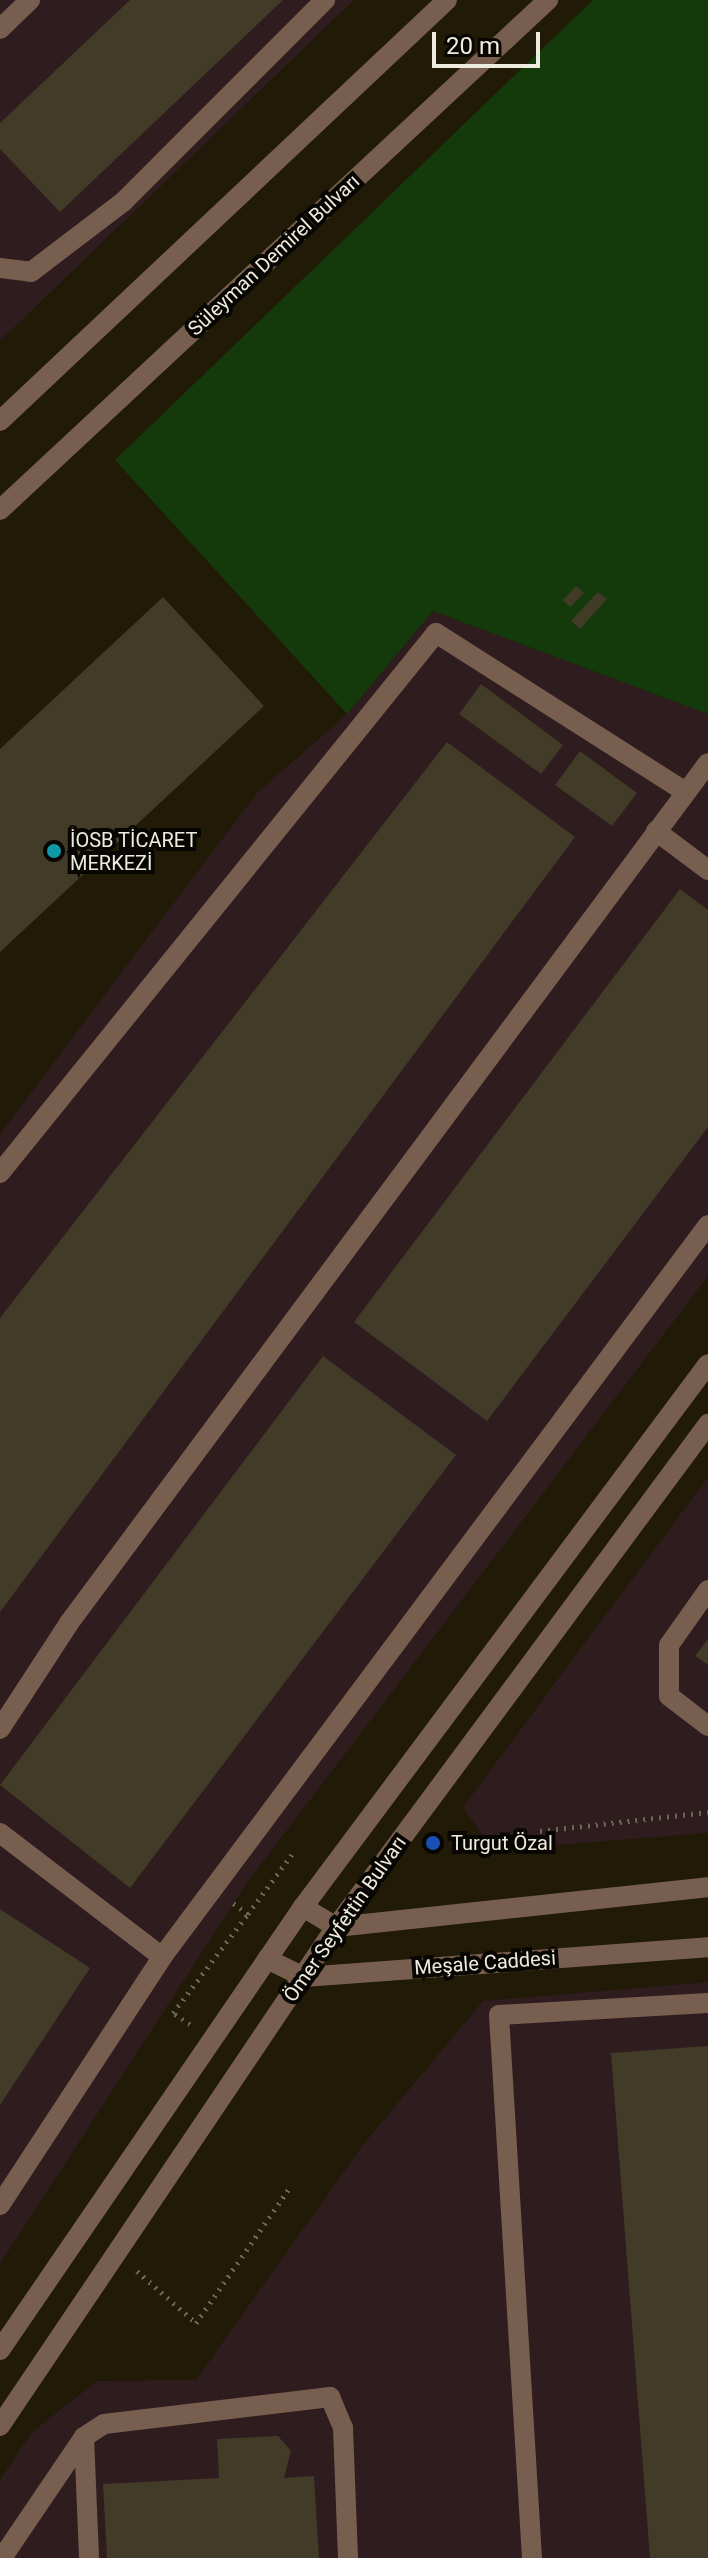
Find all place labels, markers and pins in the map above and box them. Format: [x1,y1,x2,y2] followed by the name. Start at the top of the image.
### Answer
[70,828,198,875] place label: İOSB TİCARET MERKEZİ
[45,842,63,860] marker: İOSB TİCARET MERKEZİ
[451,1831,553,1855] place label: Turgut Özal
[422,1832,444,1854] marker: Turgut Özal

